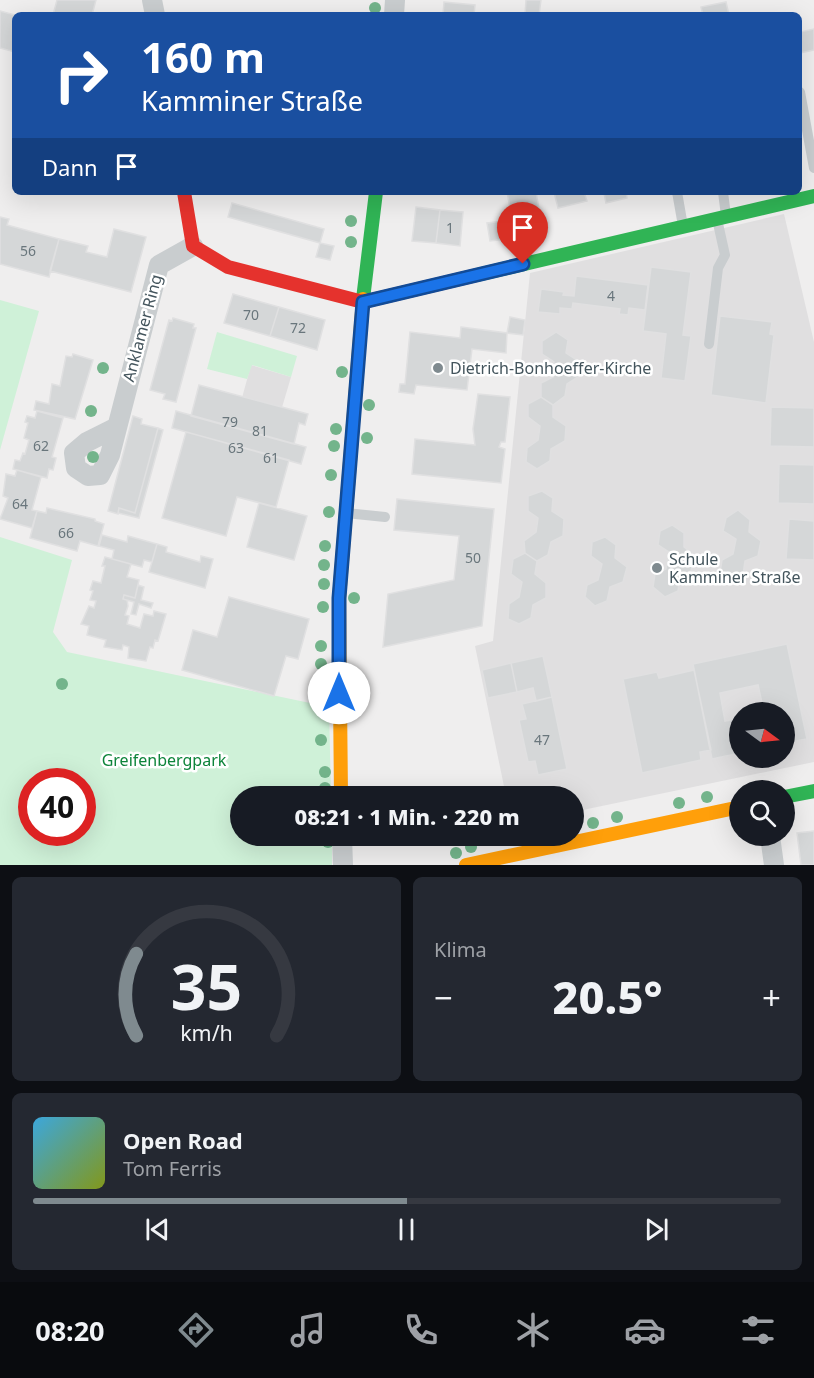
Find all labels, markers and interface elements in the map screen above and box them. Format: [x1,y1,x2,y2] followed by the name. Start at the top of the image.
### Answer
[141,28,265,85] text: 160 m
[42,36,120,114] icon: right
[141,82,363,119] text: Kamminer Straße
[110,150,143,183] icon: arrive
[42,152,98,182] text: Dann
[497,202,548,264] pin
[506,211,539,244] icon: arrive
[446,218,454,237] house number: 1
[20,241,36,260] house number: 56
[117,272,167,384] street label: Anklamer Ring
[607,286,615,305] house number: 4
[243,305,259,324] house number: 70
[290,318,306,337] house number: 72
[450,357,651,379] place label: Dietrich-Bonhoeffer-Kirche
[431,361,445,375] marker: Dietrich-Bonhoeffer-Kirche
[222,412,238,431] house number: 79
[252,421,268,440] house number: 81
[33,436,49,455] house number: 62
[228,438,244,457] house number: 63
[263,448,279,467] house number: 61
[12,494,28,513] house number: 64
[58,523,74,542] house number: 66
[465,548,481,567] house number: 50
[669,548,801,588] place label: Schule Kamminer Straße
[650,561,664,575] marker: Schule Kamminer Straße
[307,661,371,725] position arrow
[729,702,795,768] north arrow
[729,702,795,846] map controls
[534,730,550,749] house number: 47
[102,749,227,771] park label: Greifenbergpark
[18,768,96,846] speed limit sign: 40
[729,780,795,846] button: search
[294,801,520,831] text: 08:21 · 1 Min. · 220 m
[434,936,487,963] text: Klima
[171,943,242,1028] text: 35
[553,966,662,1027] text: 20.5°
[434,975,453,1020] text: −
[762,975,781,1020] text: +
[180,1018,233,1047] text: km/h
[123,1125,243,1155] text: Open Road
[123,1155,222,1182] text: Tom Ferris
[141,1213,174,1246] icon: previous
[390,1213,423,1246] icon: pause
[640,1213,673,1246] icon: next
[175,1309,217,1351] icon: directions
[287,1309,329,1351] icon: music
[400,1309,442,1351] icon: phone
[512,1309,554,1351] icon: climate
[624,1309,666,1351] icon: car
[737,1309,779,1351] icon: filters
[35,1312,105,1349] text: 08:20

